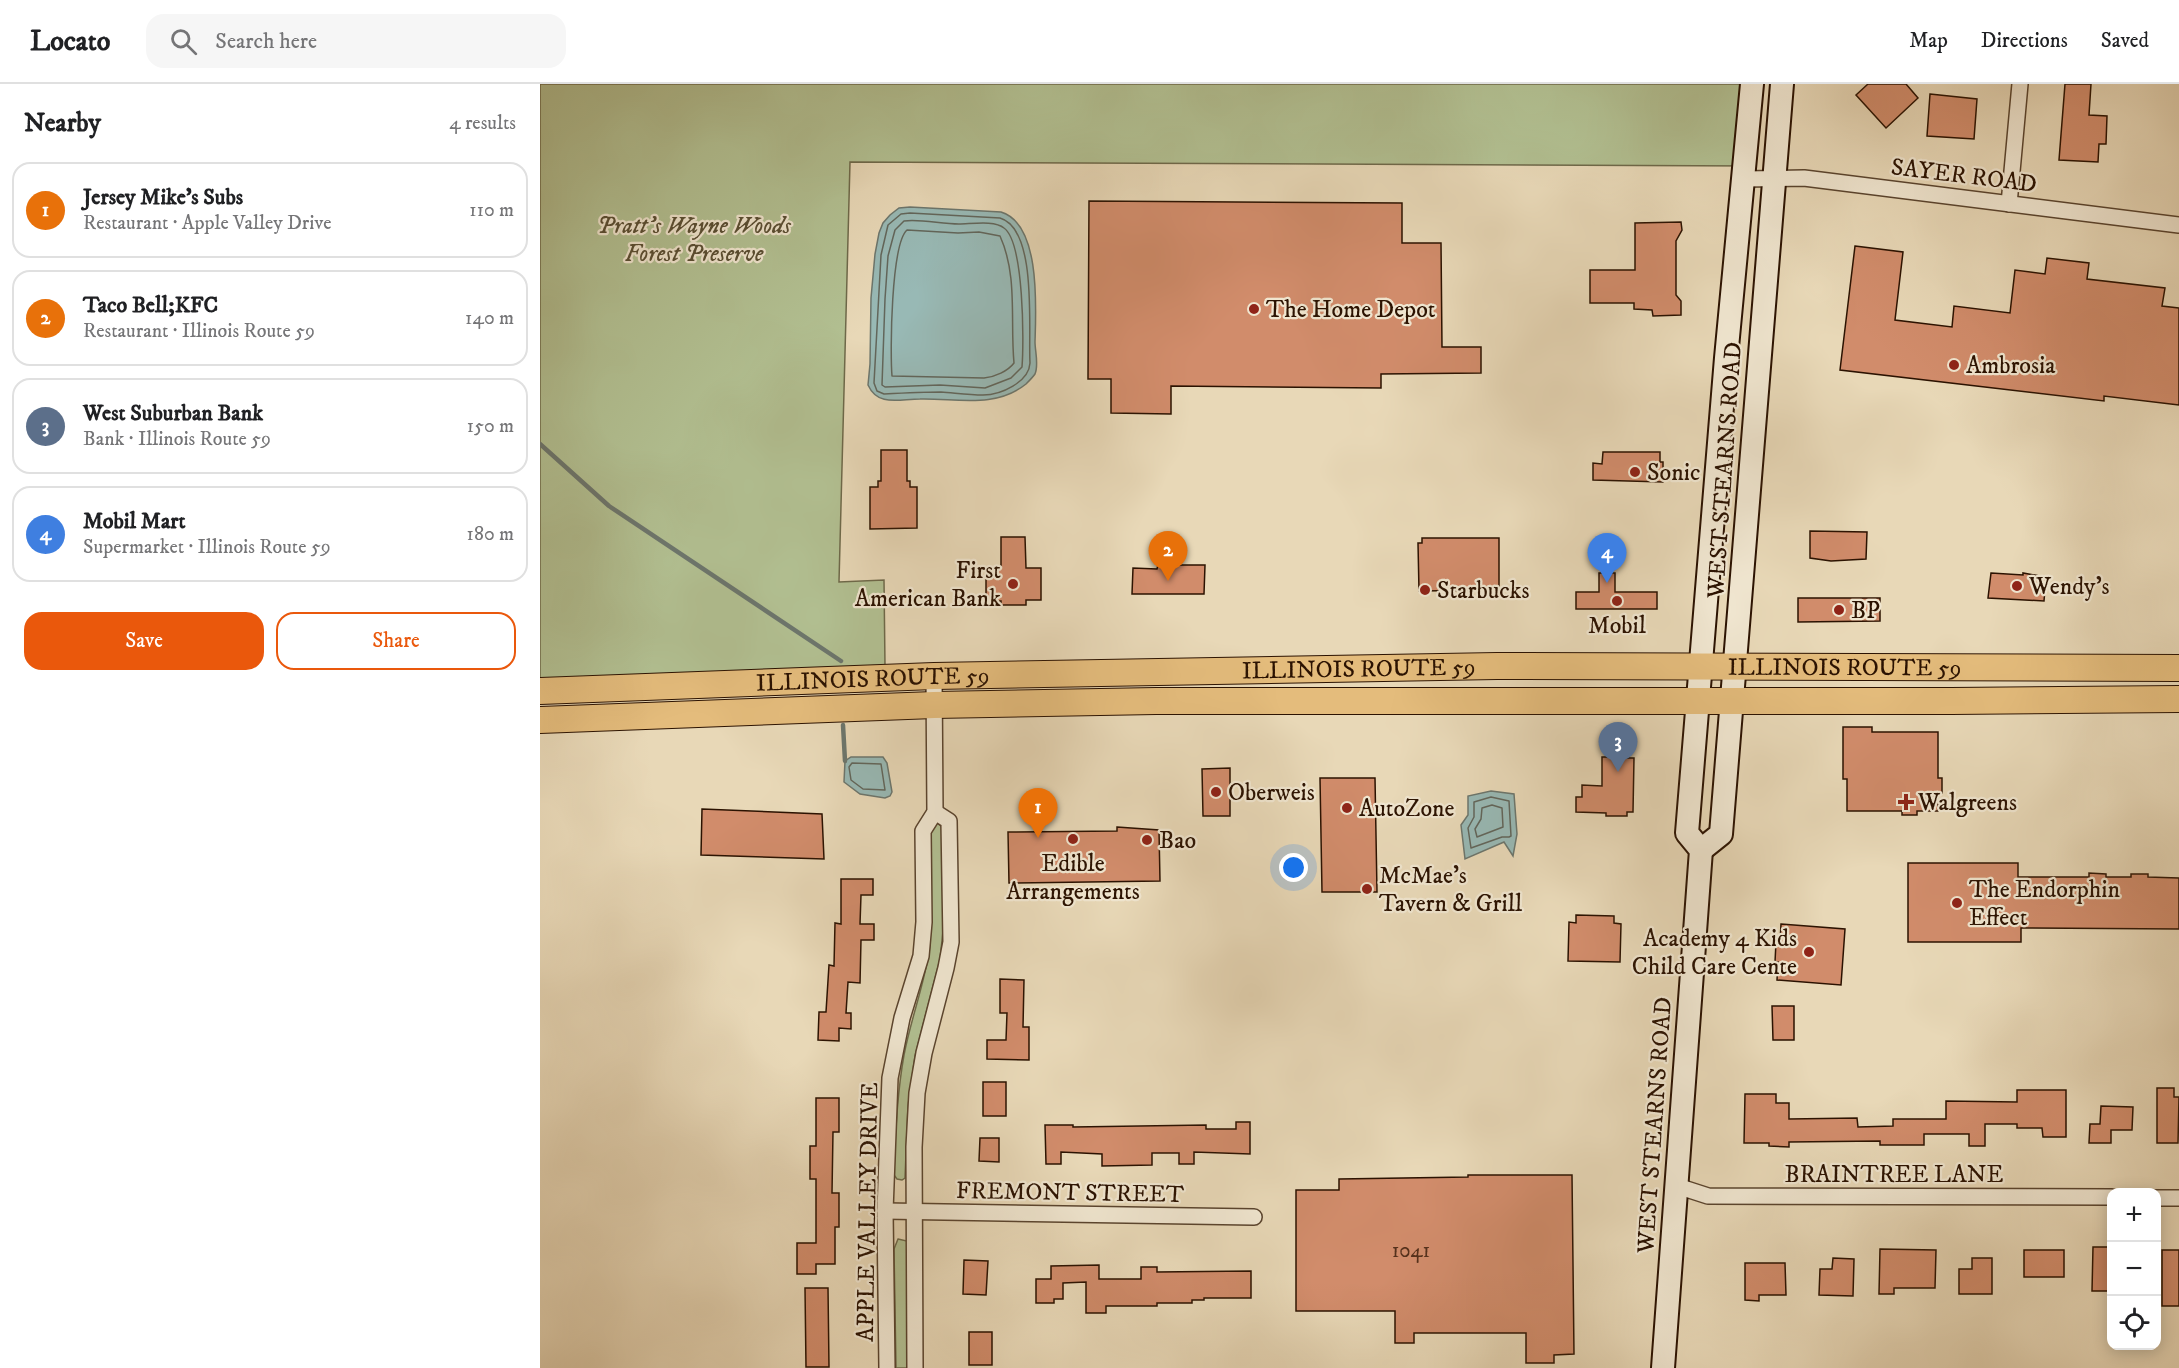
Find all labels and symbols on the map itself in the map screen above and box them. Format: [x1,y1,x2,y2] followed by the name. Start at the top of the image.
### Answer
[1889,152,2039,200] street label: SAYER ROAD
[597,211,792,269] park label: Pratt’s Wayne Woods Forest Preserve
[1266,295,1436,325] place label: The Home Depot
[1247,302,1261,316] marker: The Home Depot
[1701,341,1749,600] street label: WEST STEARNS ROAD
[1966,351,2056,381] place label: Ambrosia
[1947,358,1961,372] marker: Ambrosia
[1647,458,1700,488] place label: Sonic
[1628,465,1642,479] marker: Sonic
[1148,532,1188,581] pin: 2
[1588,534,1626,583] pin: 4
[855,556,1001,614] place label: First American Bank
[2028,572,2110,602] place label: Wendy's
[1437,576,1529,606] place label: Starbucks
[1006,577,1020,591] marker: First American Bank
[2010,579,2024,593] marker: Wendy's
[1418,583,1432,597] marker: Starbucks
[1610,594,1624,608] marker: Mobil
[1851,596,1880,626] place label: BP
[1832,603,1846,617] marker: BP
[1588,611,1647,641] place label: Mobil
[1242,652,1476,687] street label: ILLINOIS ROUTE 59
[1728,653,1962,683] street label: ILLINOIS ROUTE 59
[755,661,990,699] street label: ILLINOIS ROUTE 59
[1598,722,1638,772] pin: 3
[1228,778,1315,808] place label: Oberweis
[1209,785,1223,799] marker: Oberweis
[1018,788,1058,838] pin: 1
[1917,788,2017,818] place label: Walgreens
[1359,794,1455,824] place label: AutoZone
[1899,795,1913,809] marker: Walgreens
[1340,801,1354,815] marker: AutoZone
[1159,826,1196,856] place label: Bao
[1066,832,1080,846] marker: Edible Arrangements
[1140,833,1154,847] marker: Bao
[1006,849,1140,907] place label: Edible Arrangements
[1279,853,1308,882] your location
[1379,861,1523,919] place label: McMae's Tavern & Grill
[1969,875,2120,933] place label: The Endorphin Effect
[1360,882,1374,896] marker: McMae's Tavern & Grill
[1950,896,1964,910] marker: The Endorphin Effect
[1632,924,1797,982] place label: Academy 4 Kids Child Care Cente
[1802,945,1816,959] marker: Academy 4 Kids Child Care Cente
[1631,996,1679,1255] street label: WEST STEARNS ROAD
[851,1082,885,1342] street label: APPLE VALLEY DRIVE
[1785,1160,2003,1190] street label: BRAINTREE LANE
[956,1176,1184,1210] street label: FREMONT STREET
[1392,1238,1430,1264] house number: 1041

